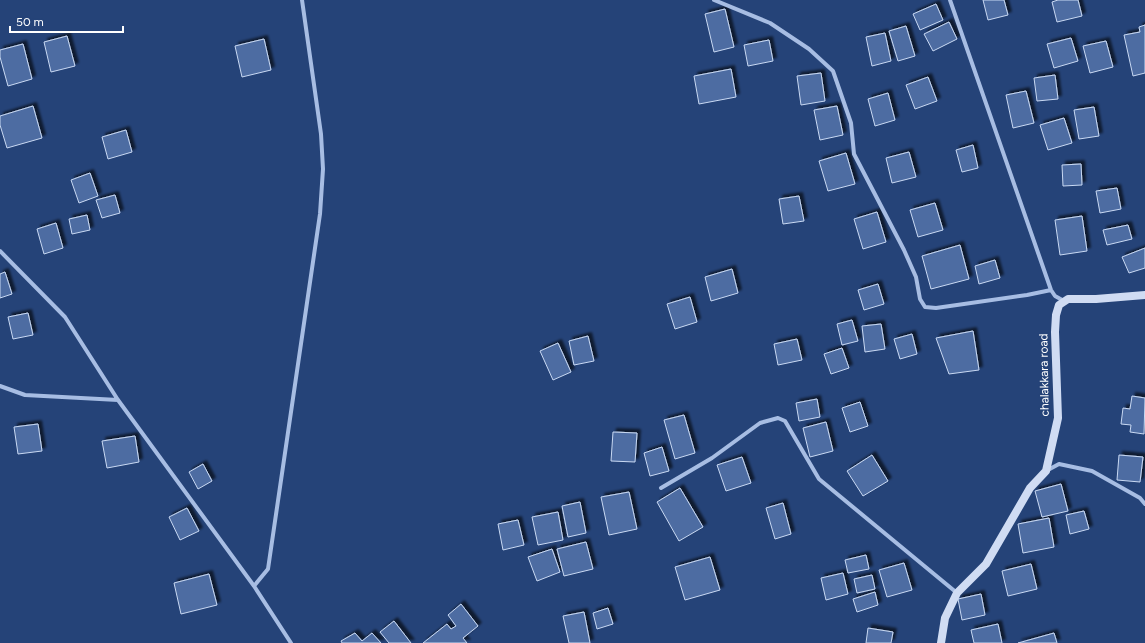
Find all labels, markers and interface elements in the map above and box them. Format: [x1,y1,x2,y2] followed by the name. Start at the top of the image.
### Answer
[10,8,123,34] scale bar
[16,15,44,29] text: 50 m
[1036,333,1052,417] street label: chalakkara road

